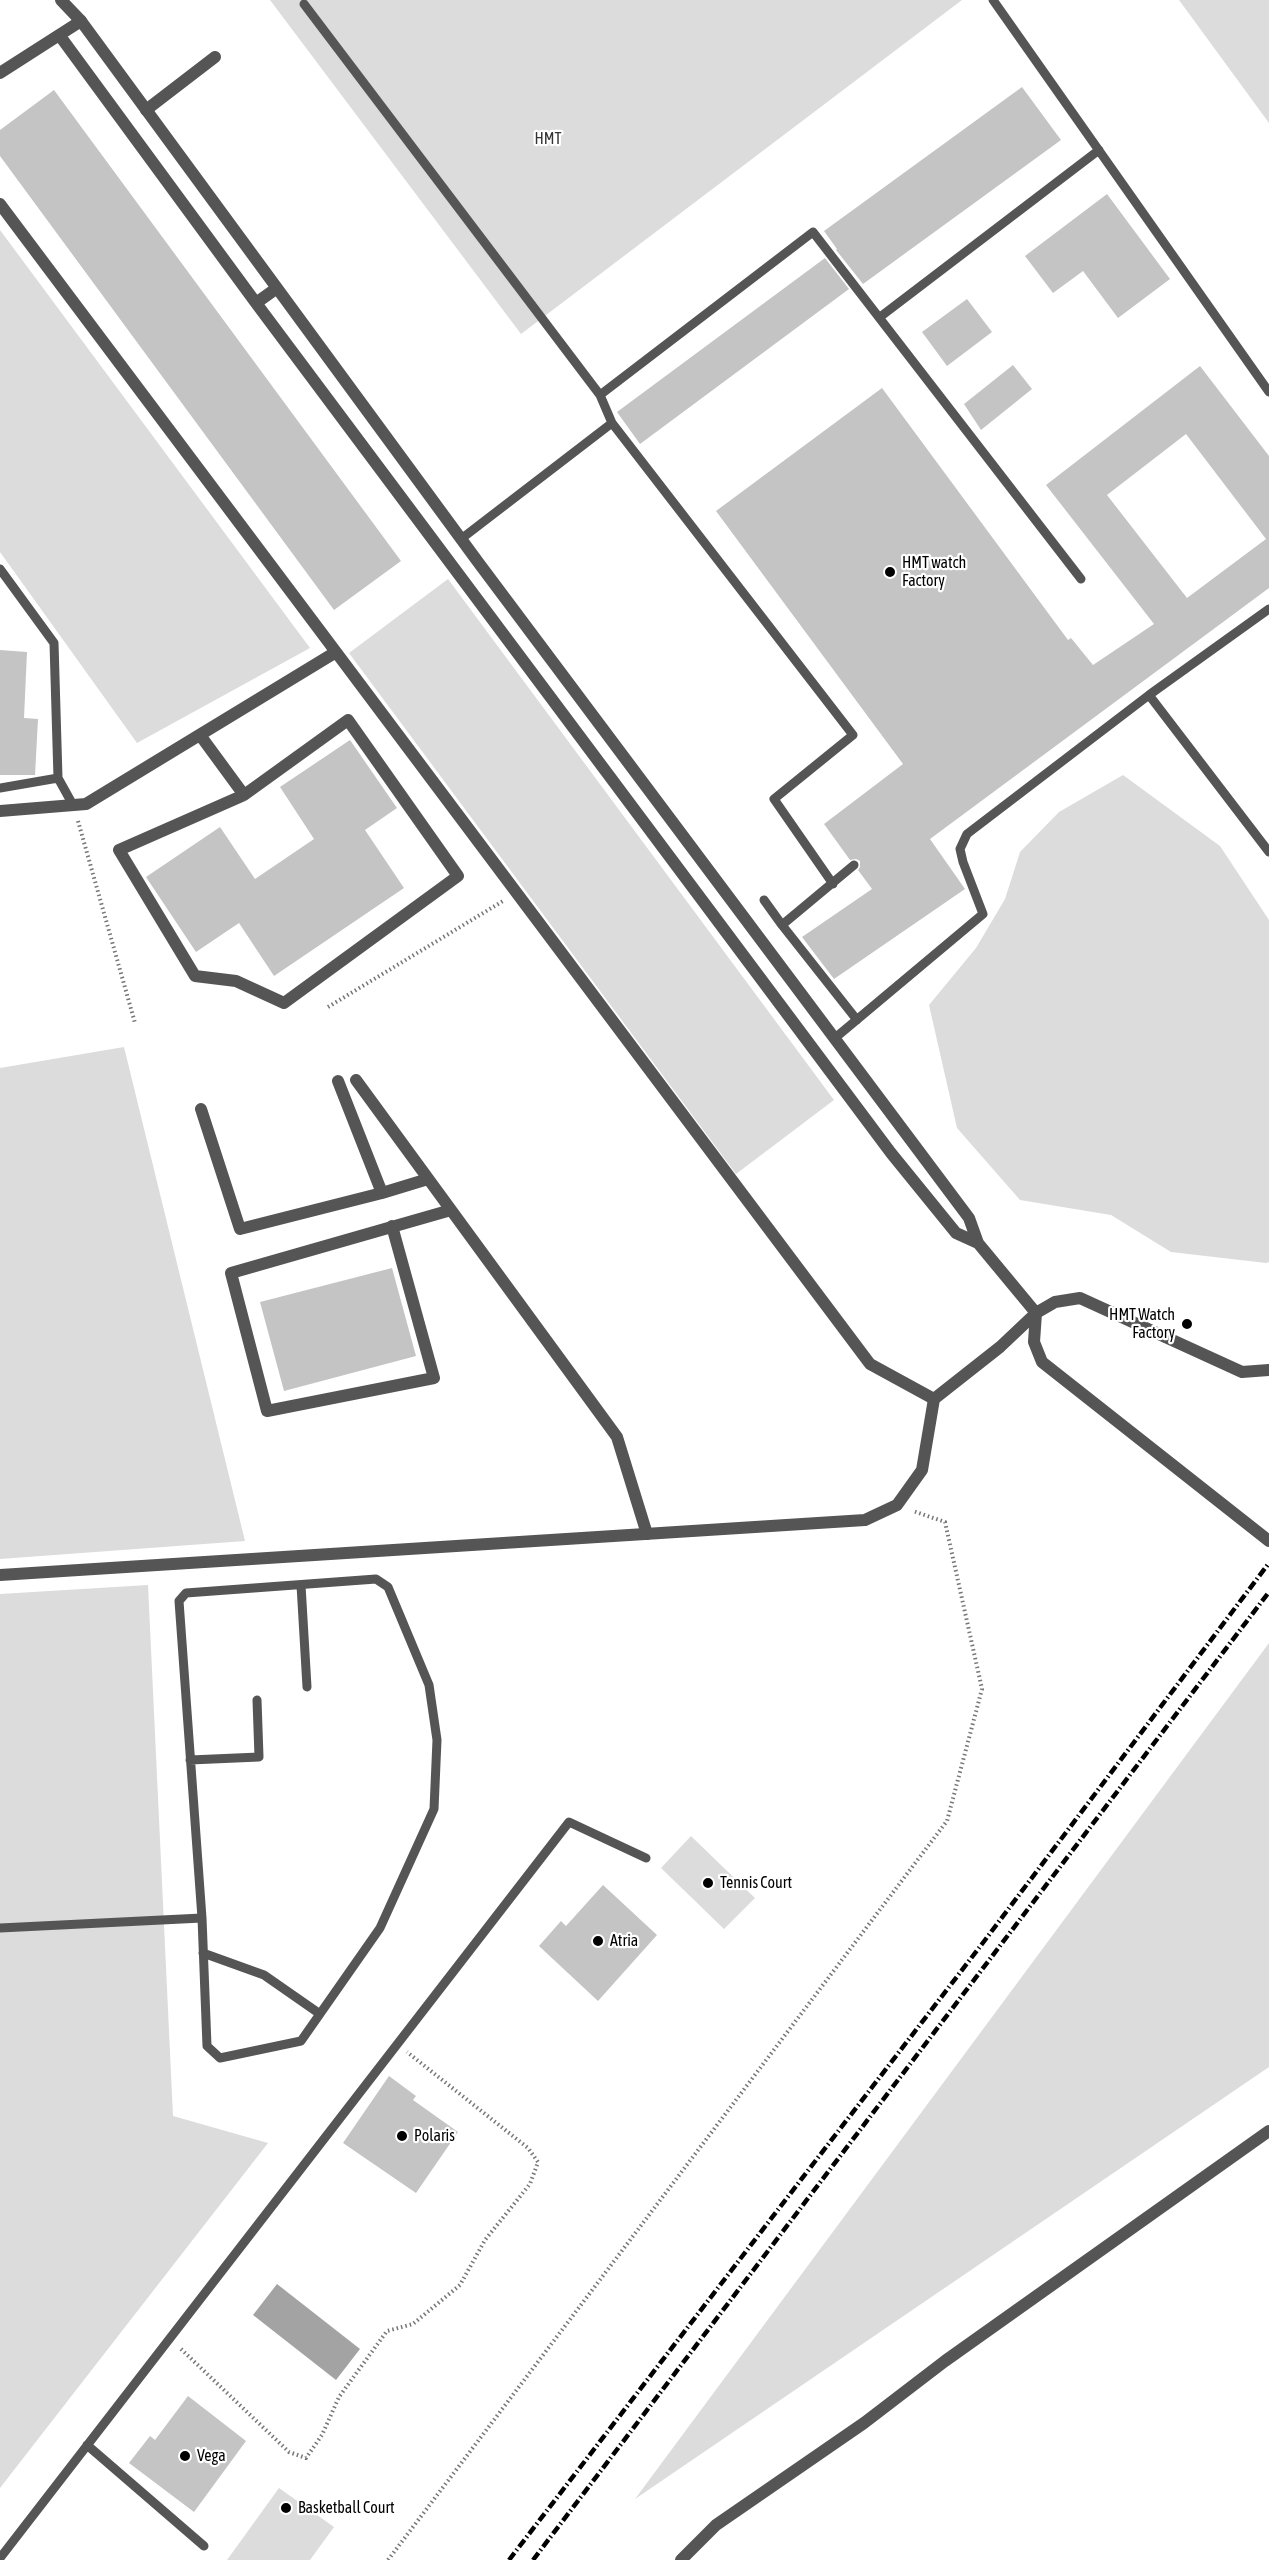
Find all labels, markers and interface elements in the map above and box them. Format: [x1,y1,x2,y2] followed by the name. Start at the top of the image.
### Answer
[534,129,562,149] park label: HMT
[902,553,966,591] place label: HMT watch Factory
[883,565,897,579] marker: HMT watch Factory
[1109,1305,1175,1343] place label: HMT Watch Factory
[1180,1317,1194,1331] marker: HMT Watch Factory
[720,1873,792,1893] place label: Tennis Court
[701,1876,715,1890] marker: Tennis Court
[610,1931,638,1951] place label: Atria
[591,1934,605,1948] marker: Atria
[414,2126,455,2146] place label: Polaris
[395,2129,409,2143] marker: Polaris
[197,2446,226,2466] place label: Vega
[178,2449,192,2463] marker: Vega
[298,2498,395,2518] place label: Basketball Court
[279,2501,293,2515] marker: Basketball Court

